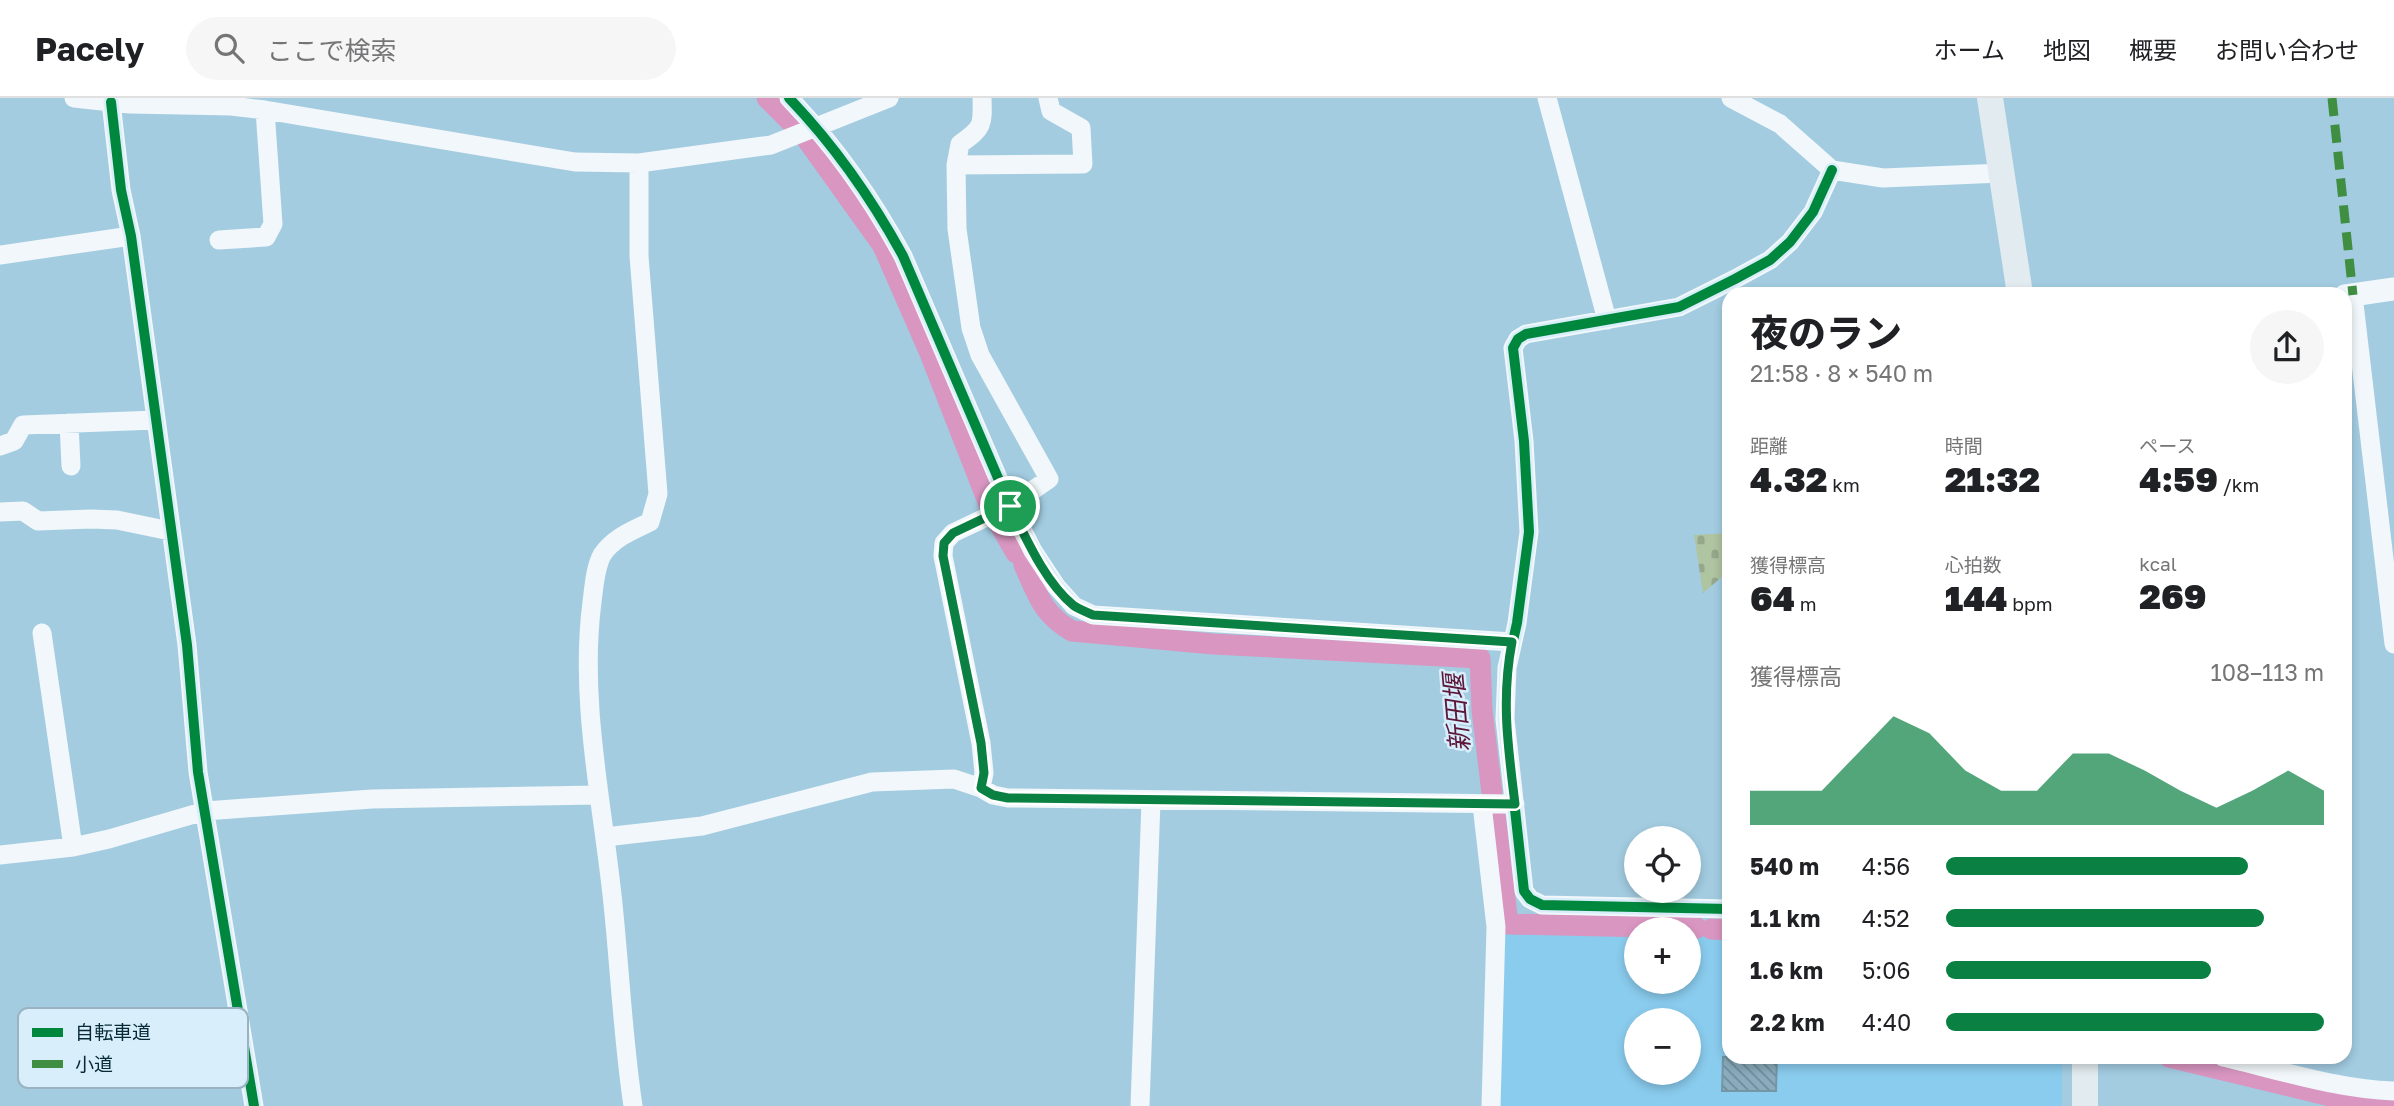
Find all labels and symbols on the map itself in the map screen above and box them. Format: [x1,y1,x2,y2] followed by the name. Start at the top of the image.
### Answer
[980,476,1040,536] pin
[1437,669,1475,753] water label: 新田堰
[18,1008,248,1088] legend
[75,1020,151,1043] text: 自転車道
[75,1052,113,1075] text: 小道

